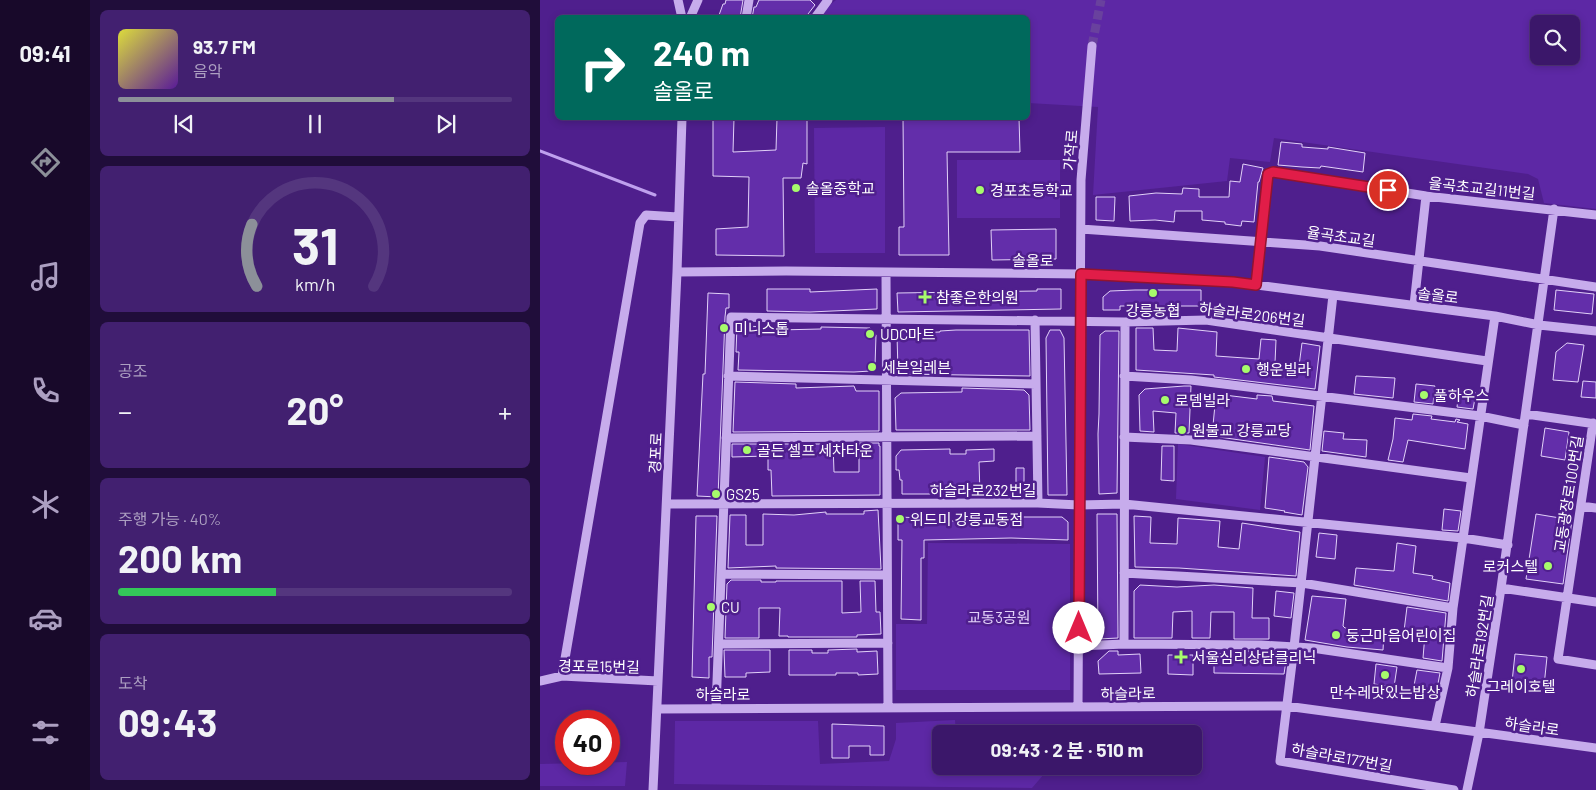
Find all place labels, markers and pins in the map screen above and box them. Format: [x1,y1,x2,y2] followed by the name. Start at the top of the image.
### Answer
[1367,169,1409,211] pin
[806,179,875,197] place label: 솔올중학교
[990,181,1073,199] place label: 경포초등학교
[790,182,802,194] marker: 솔올중학교
[974,184,986,196] marker: 경포초등학교
[1147,287,1159,299] marker: 강릉농협
[936,288,1019,306] place label: 참좋은한의원
[918,290,932,304] marker: 참좋은한의원
[1125,301,1181,319] place label: 강릉농협
[734,319,789,337] place label: 미니스톱
[718,322,730,334] marker: 미니스톱
[880,325,936,343] place label: UDC마트
[864,328,876,340] marker: UDC마트
[882,358,951,376] place label: 세븐일레븐
[1256,360,1311,378] place label: 행운빌라
[866,361,878,373] marker: 세븐일레븐
[1240,363,1252,375] marker: 행운빌라
[1434,386,1489,404] place label: 풀하우스
[1418,389,1430,401] marker: 풀하우스
[1175,391,1230,409] place label: 로뎀빌라
[1159,394,1171,406] marker: 로뎀빌라
[1192,421,1292,439] place label: 원불교 강릉교당
[1176,424,1188,436] marker: 원불교 강릉교당
[757,441,873,459] place label: 골든 셀프 세차타운
[741,444,753,456] marker: 골든 셀프 세차타운
[726,485,760,503] place label: GS25
[710,488,722,500] marker: GS25
[910,510,1023,528] place label: 위드미 강릉교동점
[894,513,906,525] marker: 위드미 강릉교동점
[1483,557,1538,575] place label: 로커스텔
[1542,560,1554,572] marker: 로커스텔
[721,598,740,616] place label: CU
[705,601,717,613] marker: CU
[1346,626,1456,644] place label: 둥근마음어린이집
[1330,629,1342,641] marker: 둥근마음어린이집
[1192,648,1316,666] place label: 서울심리상담클리닉
[1174,650,1188,664] marker: 서울심리상담클리닉
[1515,663,1527,675] marker: 그레이호텔
[1379,669,1391,681] marker: 만수레맛있는밥상
[1486,677,1556,695] place label: 그레이호텔
[1330,683,1440,701] place label: 만수레맛있는밥상

